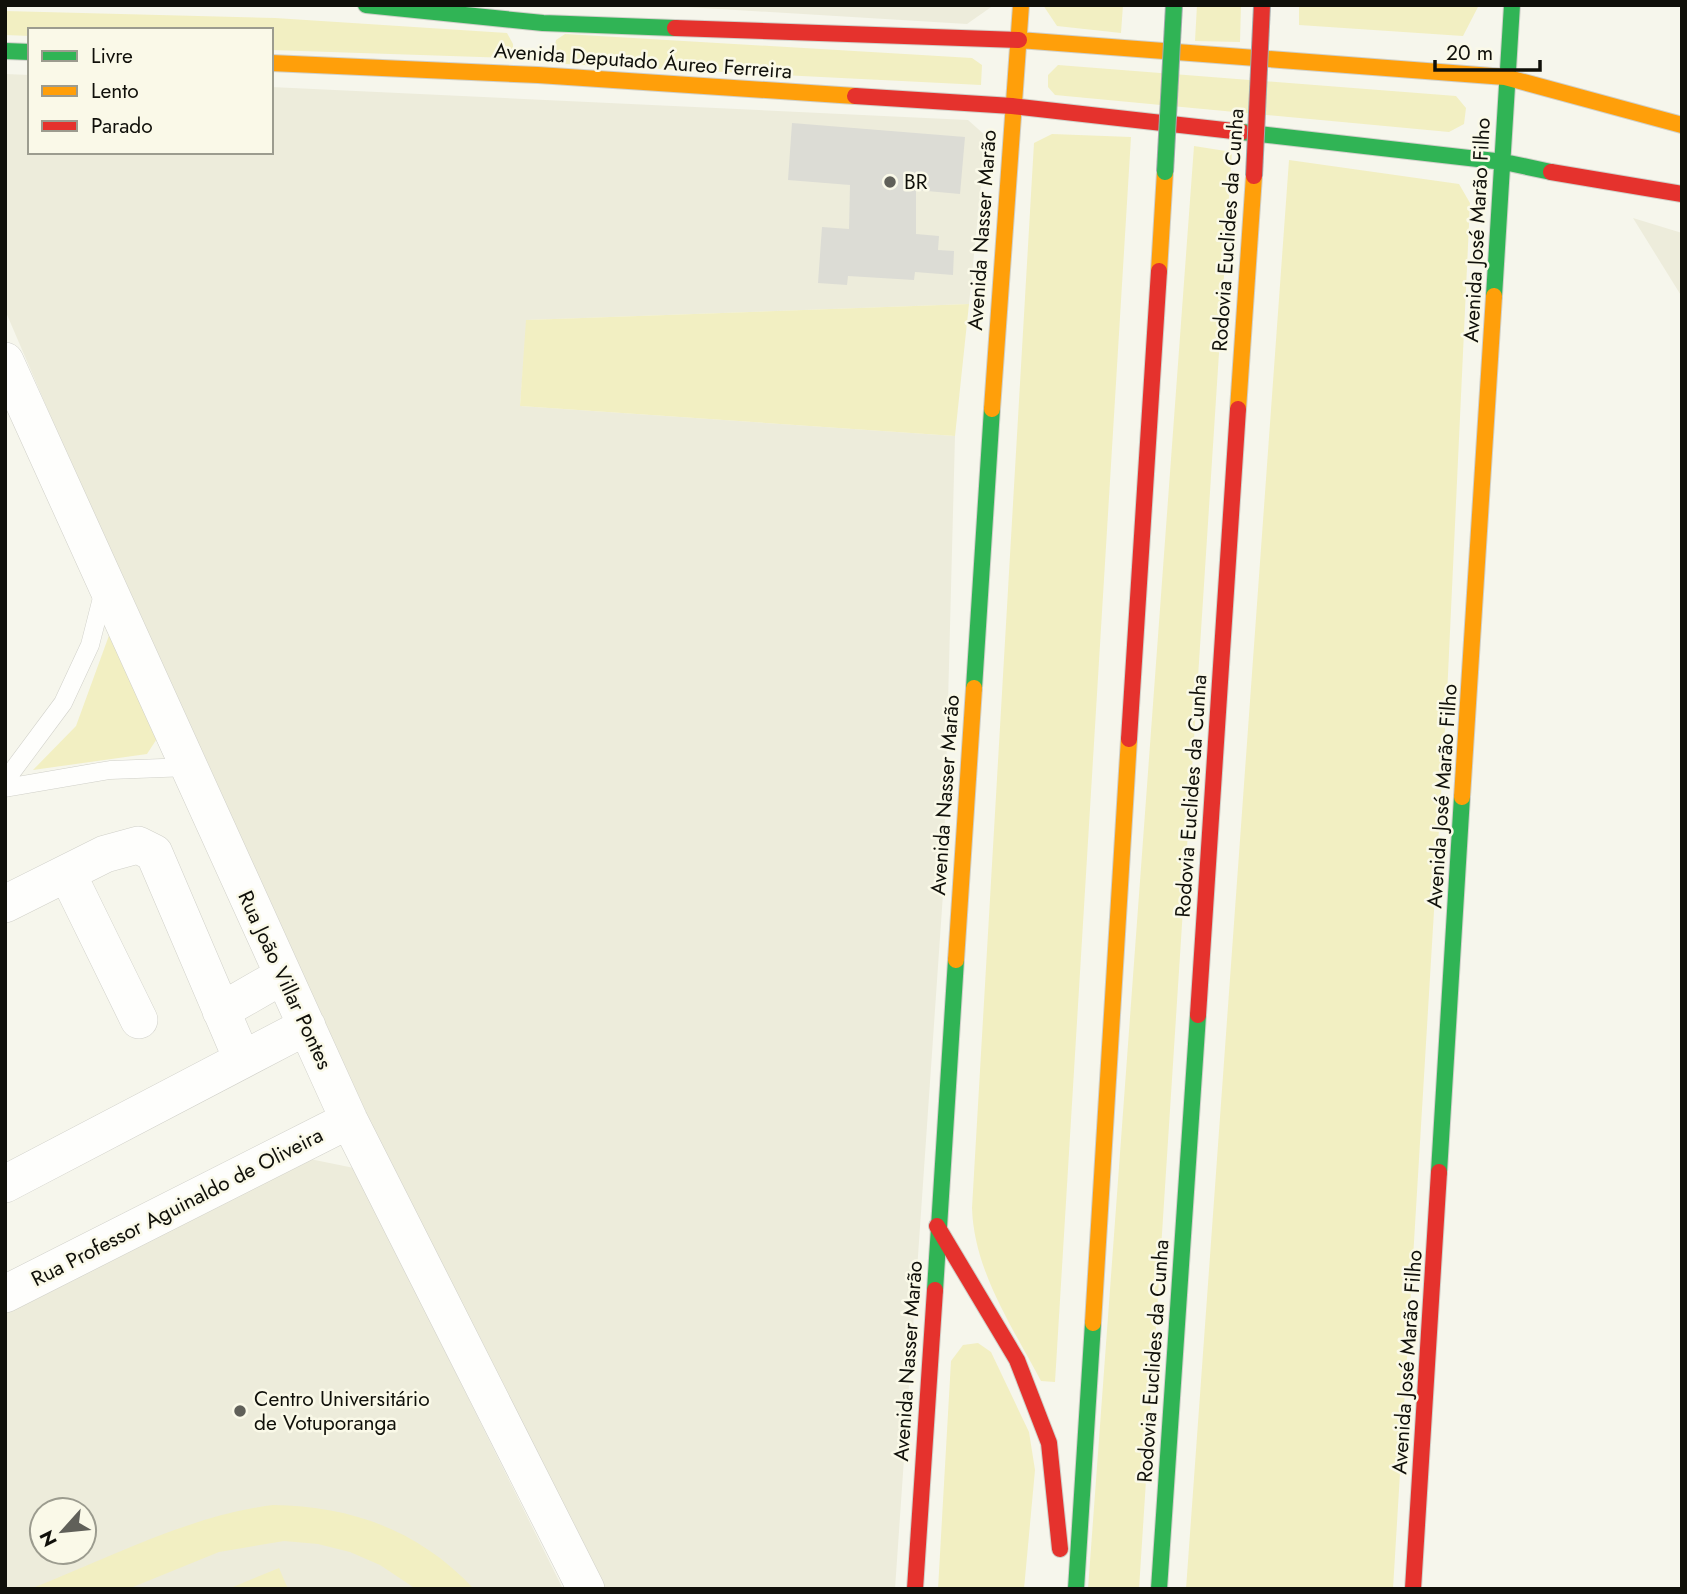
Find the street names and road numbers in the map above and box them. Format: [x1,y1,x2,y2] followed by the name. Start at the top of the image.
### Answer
[493,36,793,86] street label: Avenida Deputado Áureo Ferreira
[1205,107,1251,353] street label: Rodovia Euclides da Cunha
[1456,117,1498,343] street label: Avenida José Marão Filho
[960,129,1004,331] street label: Avenida Nasser Marão
[1168,673,1214,919] street label: Rodovia Euclides da Cunha
[1419,683,1465,909] street label: Avenida José Marão Filho
[923,694,967,896] street label: Avenida Nasser Marão
[230,886,340,1074] street label: Rua João Villar Pontes
[26,1120,328,1294] street label: Rua Professor Aguinaldo de Oliveira
[1130,1238,1176,1484] street label: Rodovia Euclides da Cunha
[1384,1249,1430,1475] street label: Avenida José Marão Filho
[886,1260,930,1462] street label: Avenida Nasser Marão

